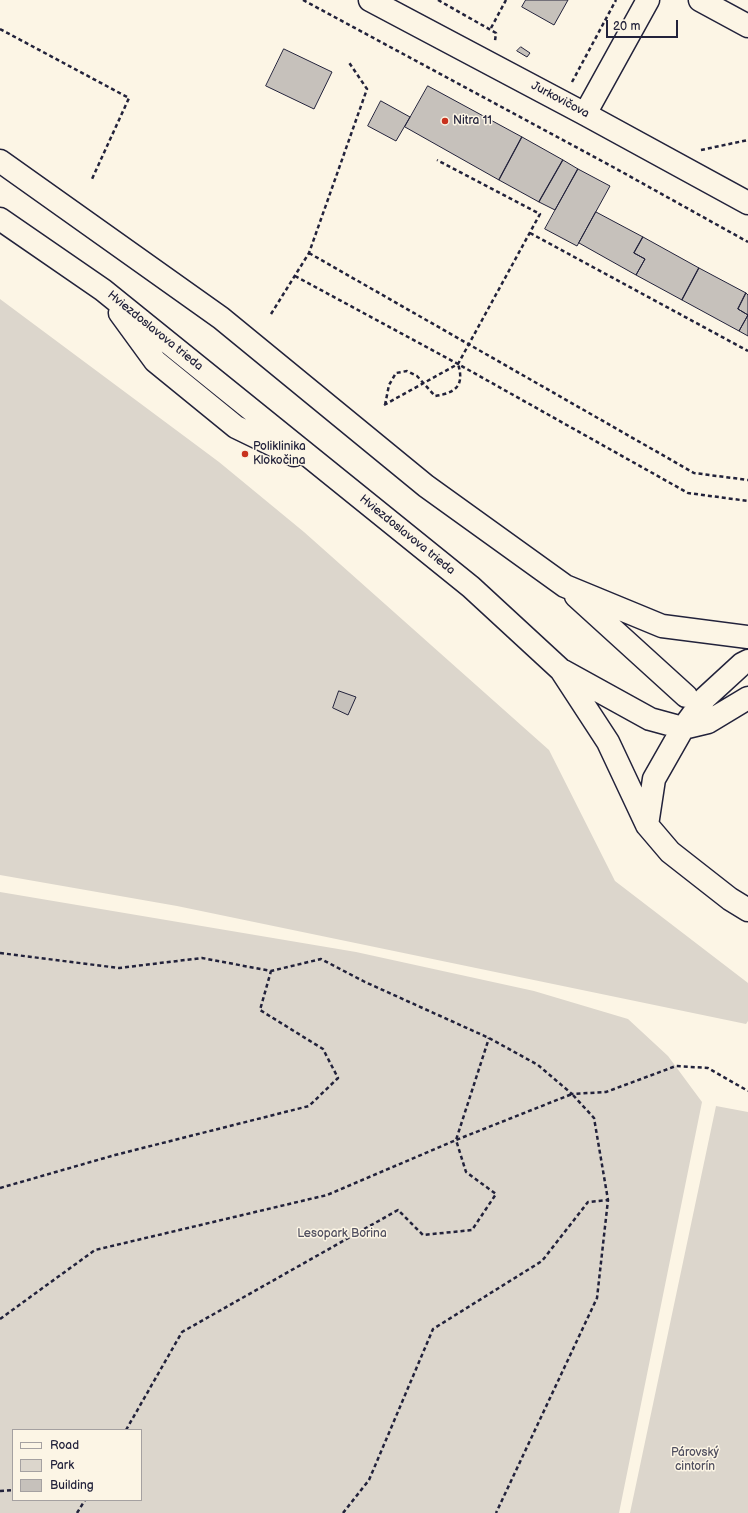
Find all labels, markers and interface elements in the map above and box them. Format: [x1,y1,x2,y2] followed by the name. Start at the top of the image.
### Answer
[608,12,680,38] scale bar
[613,19,640,34] text: 20 m
[528,79,592,121] street label: Jurkovičova
[453,114,492,128] place label: Nitra 11
[440,116,450,126] marker: Nitra 11
[104,288,206,374] street label: Hviezdoslavova trieda
[253,440,306,468] place label: Poliklinika Klokočina
[240,449,250,459] marker: Poliklinika Klokočina
[356,492,458,578] street label: Hviezdoslavova trieda
[297,1227,387,1241] park label: Lesopark Borina
[12,1429,142,1501] legend
[50,1438,79,1453] text: Road
[671,1446,719,1474] park label: Párovský cintorín
[50,1458,74,1473] text: Park
[50,1478,94,1493] text: Building

